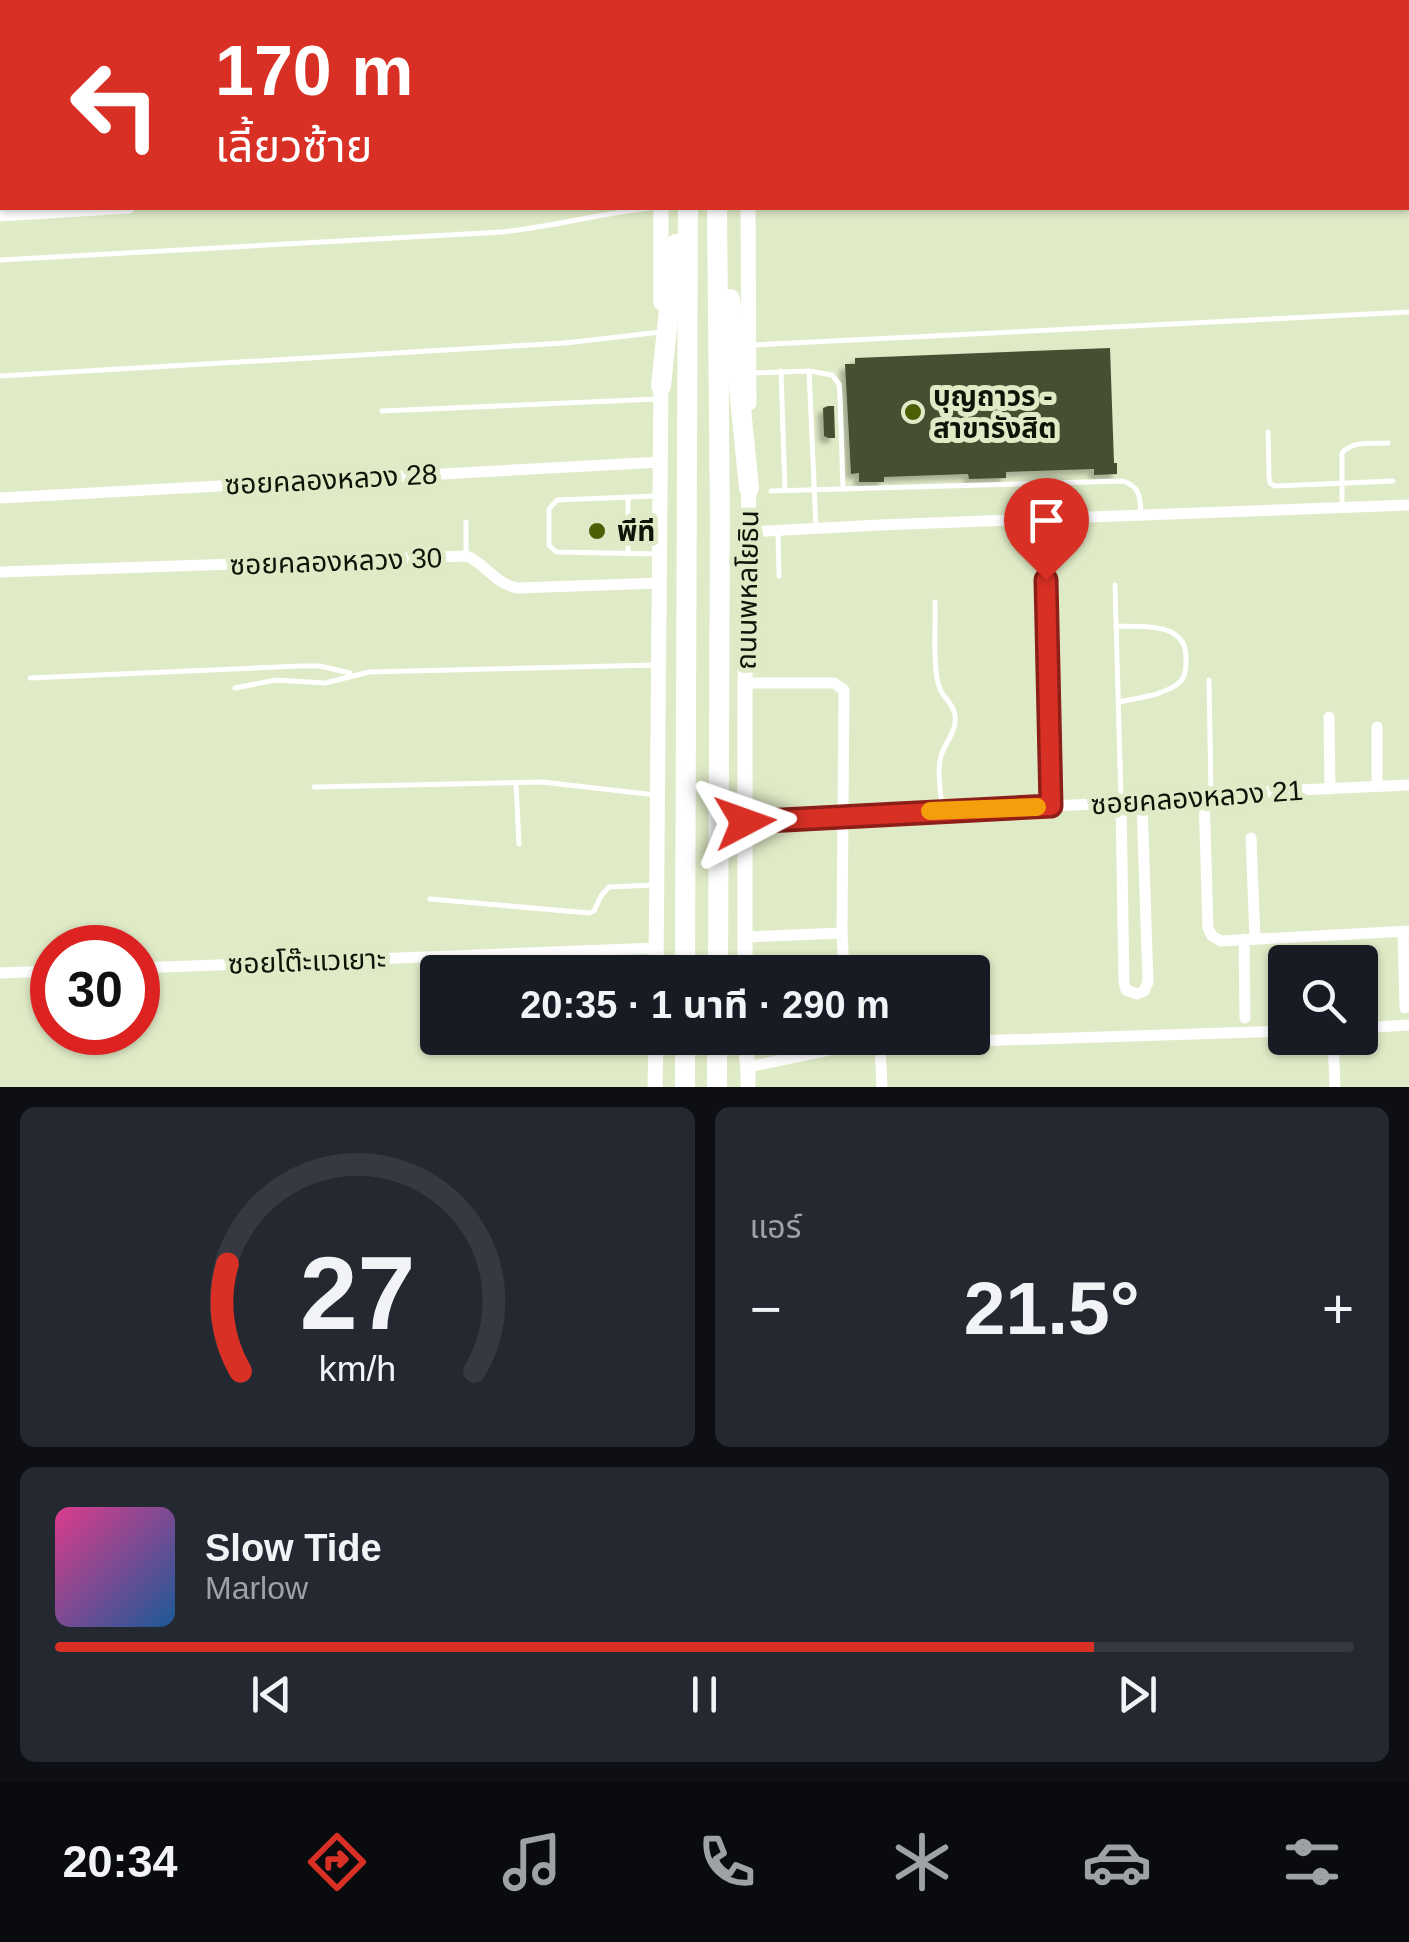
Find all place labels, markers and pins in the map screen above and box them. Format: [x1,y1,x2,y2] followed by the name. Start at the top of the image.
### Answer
[933,381,1056,444] place label: บุญถาวร - สาขารังสิต
[902,401,924,423] marker: บุญถาวร - สาขารังสิต
[1004,478,1089,581] pin
[617,516,655,547] place label: พีที
[586,520,608,542] marker: พีที

